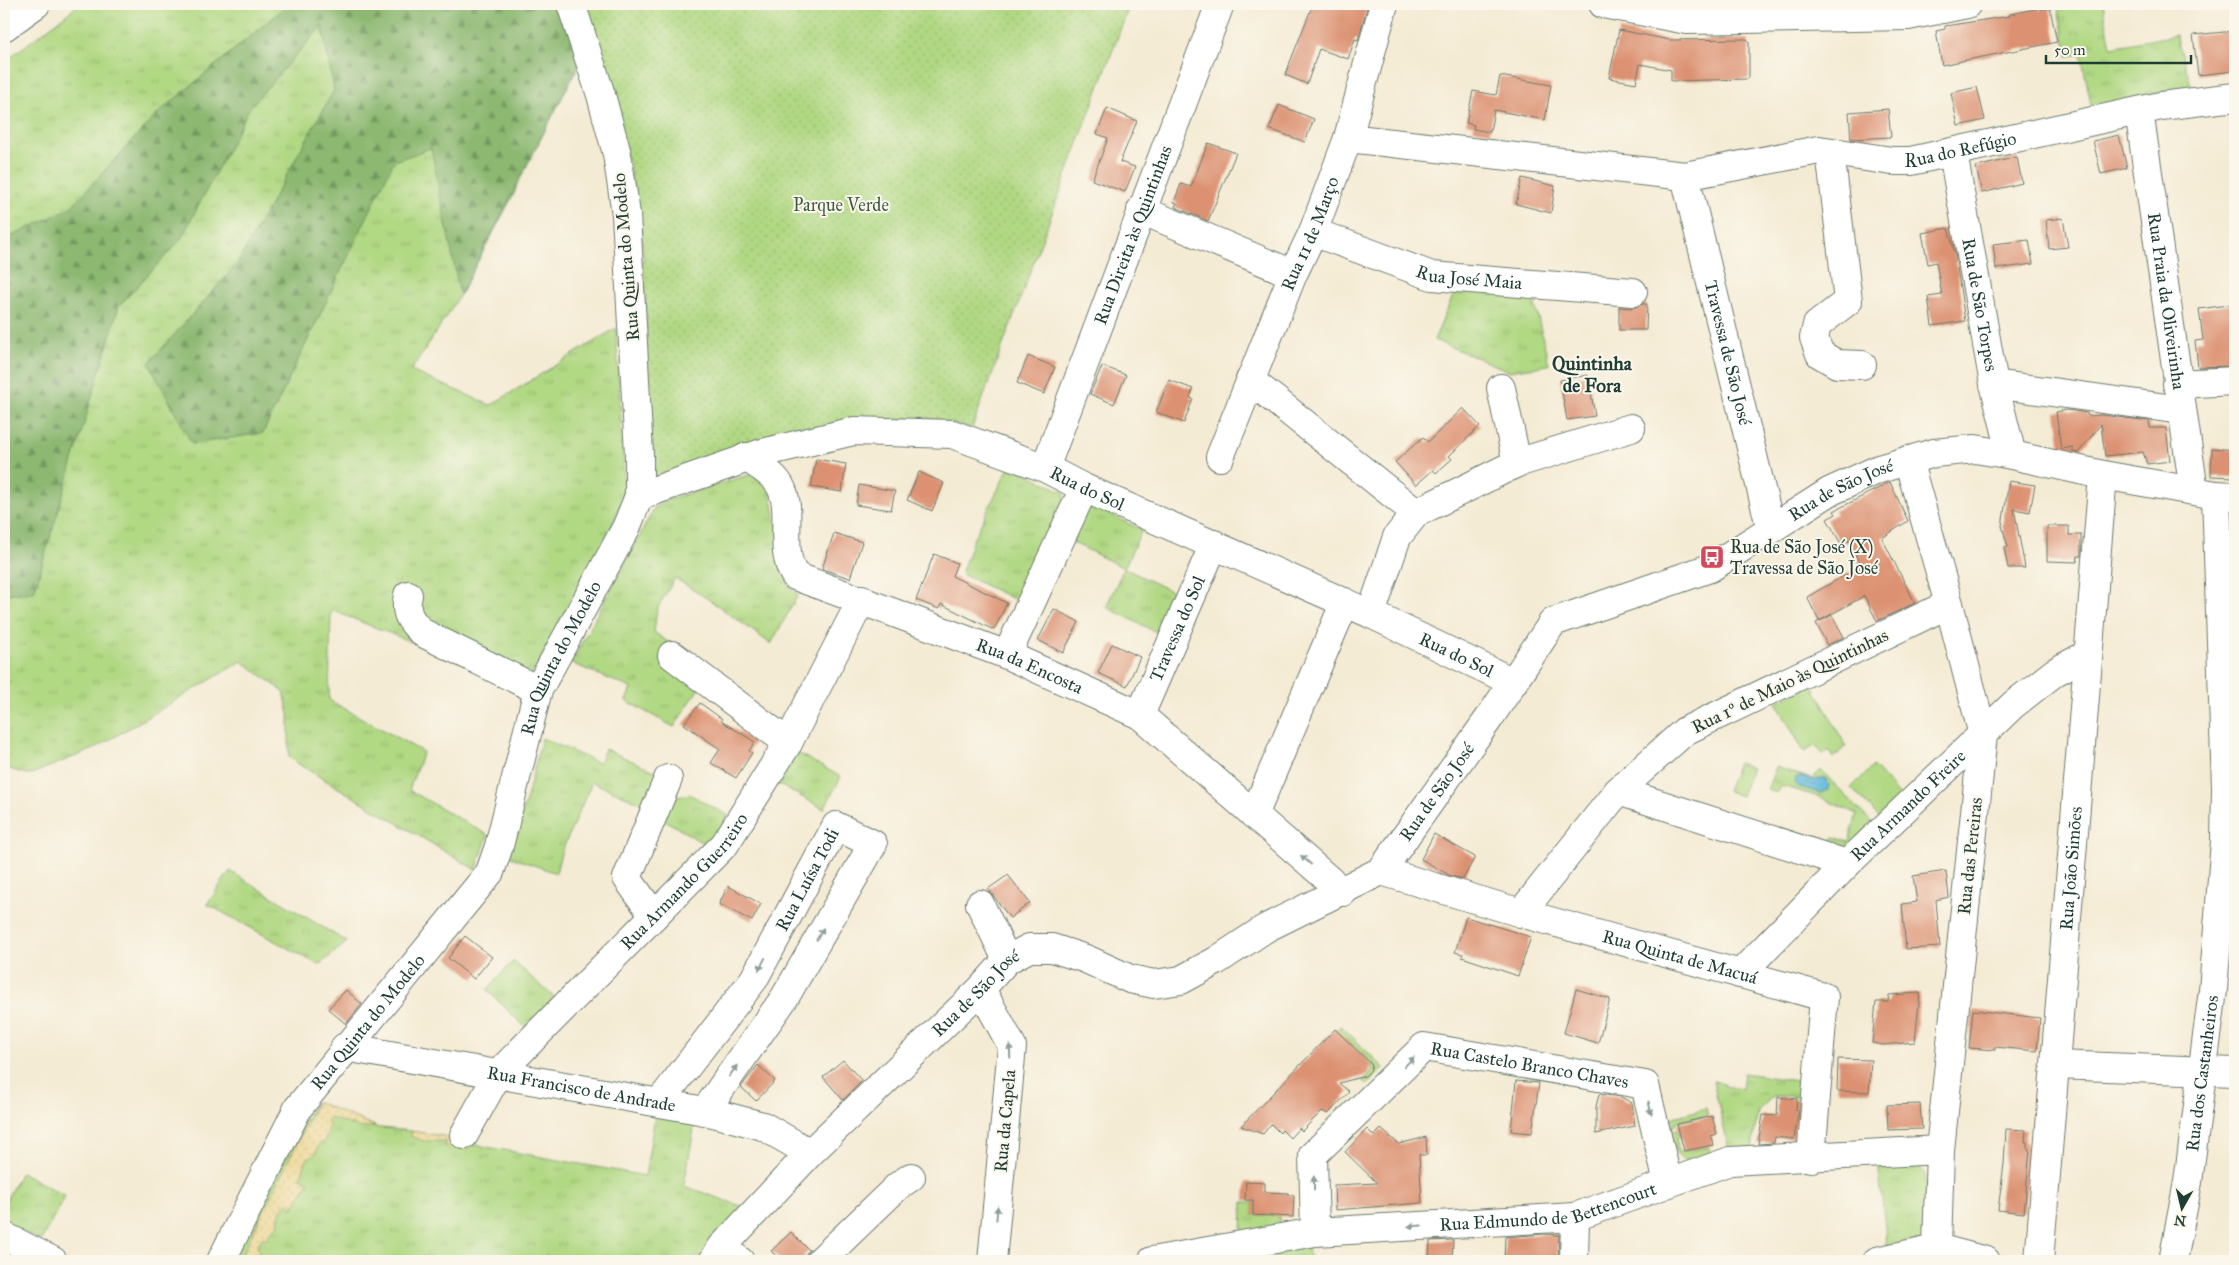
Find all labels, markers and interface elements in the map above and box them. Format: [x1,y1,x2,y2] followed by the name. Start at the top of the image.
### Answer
[2046,32,2192,64] scale bar
[2054,41,2086,59] text: 50 m
[1905,127,2018,172] street label: Rua do Refúgio
[1089,142,1177,328] street label: Rua Direita às Quintinhas
[608,172,644,342] street label: Rua Quinta do Modelo
[1277,173,1344,294] street label: Rua 11 de Março
[793,194,889,217] park label: Parque Verde
[2143,211,2190,391] street label: Rua Praia da Oliveirinha
[1957,236,2003,373] street label: Rua de São Torpes
[1413,260,1523,294] street label: Rua José Maia
[1700,278,1756,428] street label: Travessa de São José
[1552,352,1633,397] district label: Quintinha de Fora
[1784,454,1896,526] street label: Rua de São José
[1046,461,1128,516] street label: Rua do Sol
[1730,536,1879,580] place label: Rua de São José (X) Travessa de São José
[1699,544,1725,570] bus stop icon: Rua de São José (X) Travessa de São José
[1145,572,1210,685] street label: Travessa do Sol
[516,577,606,737] street label: Rua Quinta do Modelo
[1688,624,1892,738] street label: Rua 1º de Maio às Quintinhas
[1416,628,1497,682] street label: Rua do Sol
[973,633,1087,699] street label: Rua da Encosta
[1395,738,1479,845] street label: Rua de São José
[1846,745,1970,866] street label: Rua Armando Freire
[1953,796,1987,916] street label: Rua das Pereiras
[2055,806,2087,931] street label: Rua João Simões
[616,809,753,955] street label: Rua Armando Guerreiro
[771,824,844,935] street label: Rua Luísa Todi
[1300,854,1313,865] one-way arrow
[1600,925,1760,989] street label: Rua Quinta de Macuá
[816,928,825,941] one-way arrow
[927,944,1024,1041] street label: Rua de São José
[306,950,430,1094] street label: Rua Quinta do Modelo
[758,957,766,972] one-way arrow
[2181,994,2223,1153] street label: Rua dos Castanheiros
[1429,1037,1630,1093] street label: Rua Castelo Branco Chaves
[1006,1043,1014,1059] one-way arrow
[1403,1056,1415,1068] one-way arrow
[485,1061,677,1117] street label: Rua Francisco de Andrade
[727,1065,738,1078] one-way arrow
[990,1068,1020,1173] street label: Rua da Capela
[1646,1100,1654,1115] one-way arrow
[1310,1175,1318,1191] one-way arrow
[1439,1177,1660,1236] street label: Rua Edmundo de Bettencourt
[2156,1182,2206,1232] north arrow
[993,1204,1001,1220] one-way arrow
[2173,1211,2187,1230] text: N
[1407,1223,1423,1231] one-way arrow

